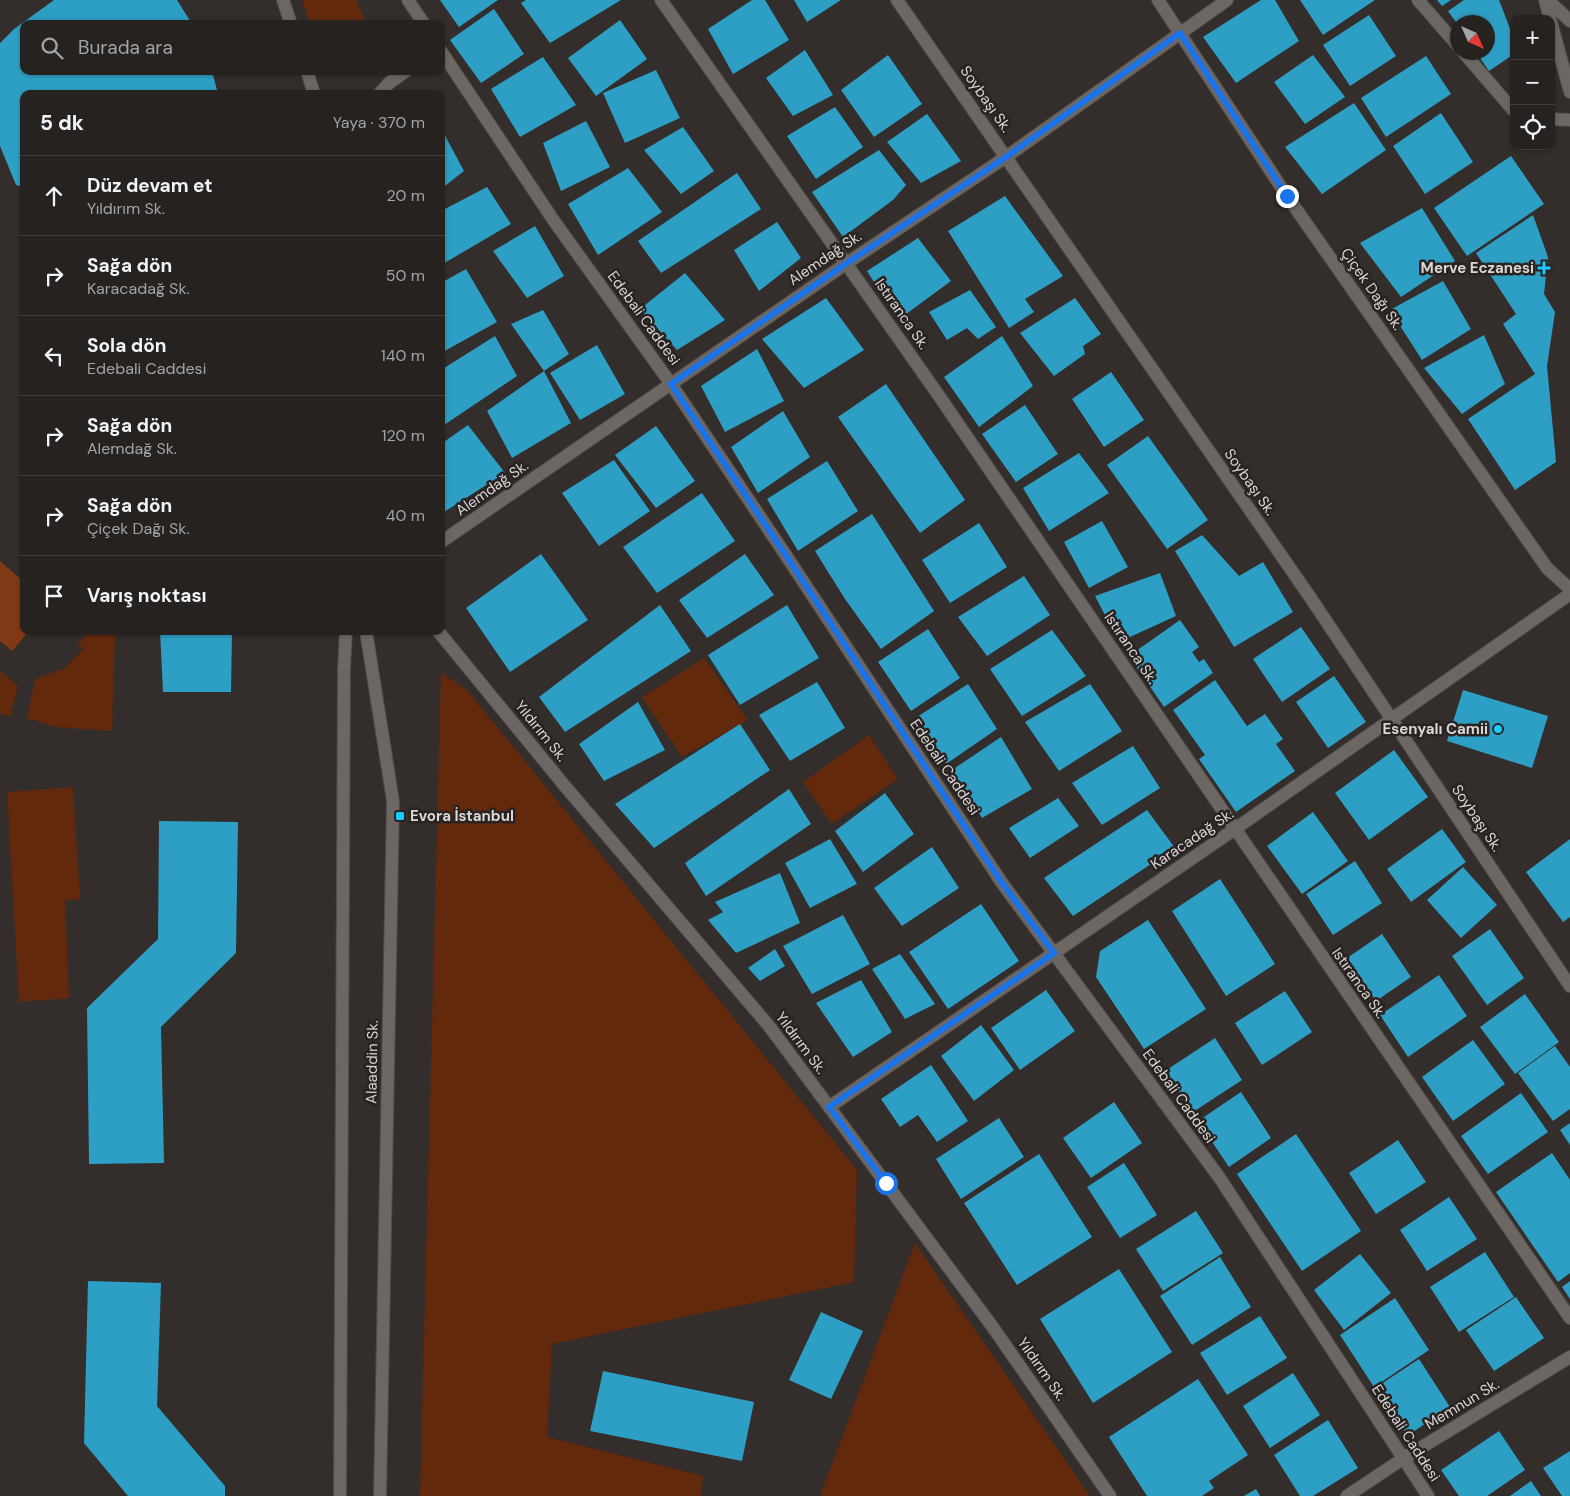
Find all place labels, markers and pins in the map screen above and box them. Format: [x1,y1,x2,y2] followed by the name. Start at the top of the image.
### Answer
[1421,258,1534,278] place label: Merve Eczanesi
[1538,262,1550,274] marker: Merve Eczanesi
[1383,719,1488,739] place label: Esenyalı Camii
[1492,723,1504,735] marker: Esenyalı Camii
[410,806,514,826] place label: Evora İstanbul
[394,810,406,822] marker: Evora İstanbul

